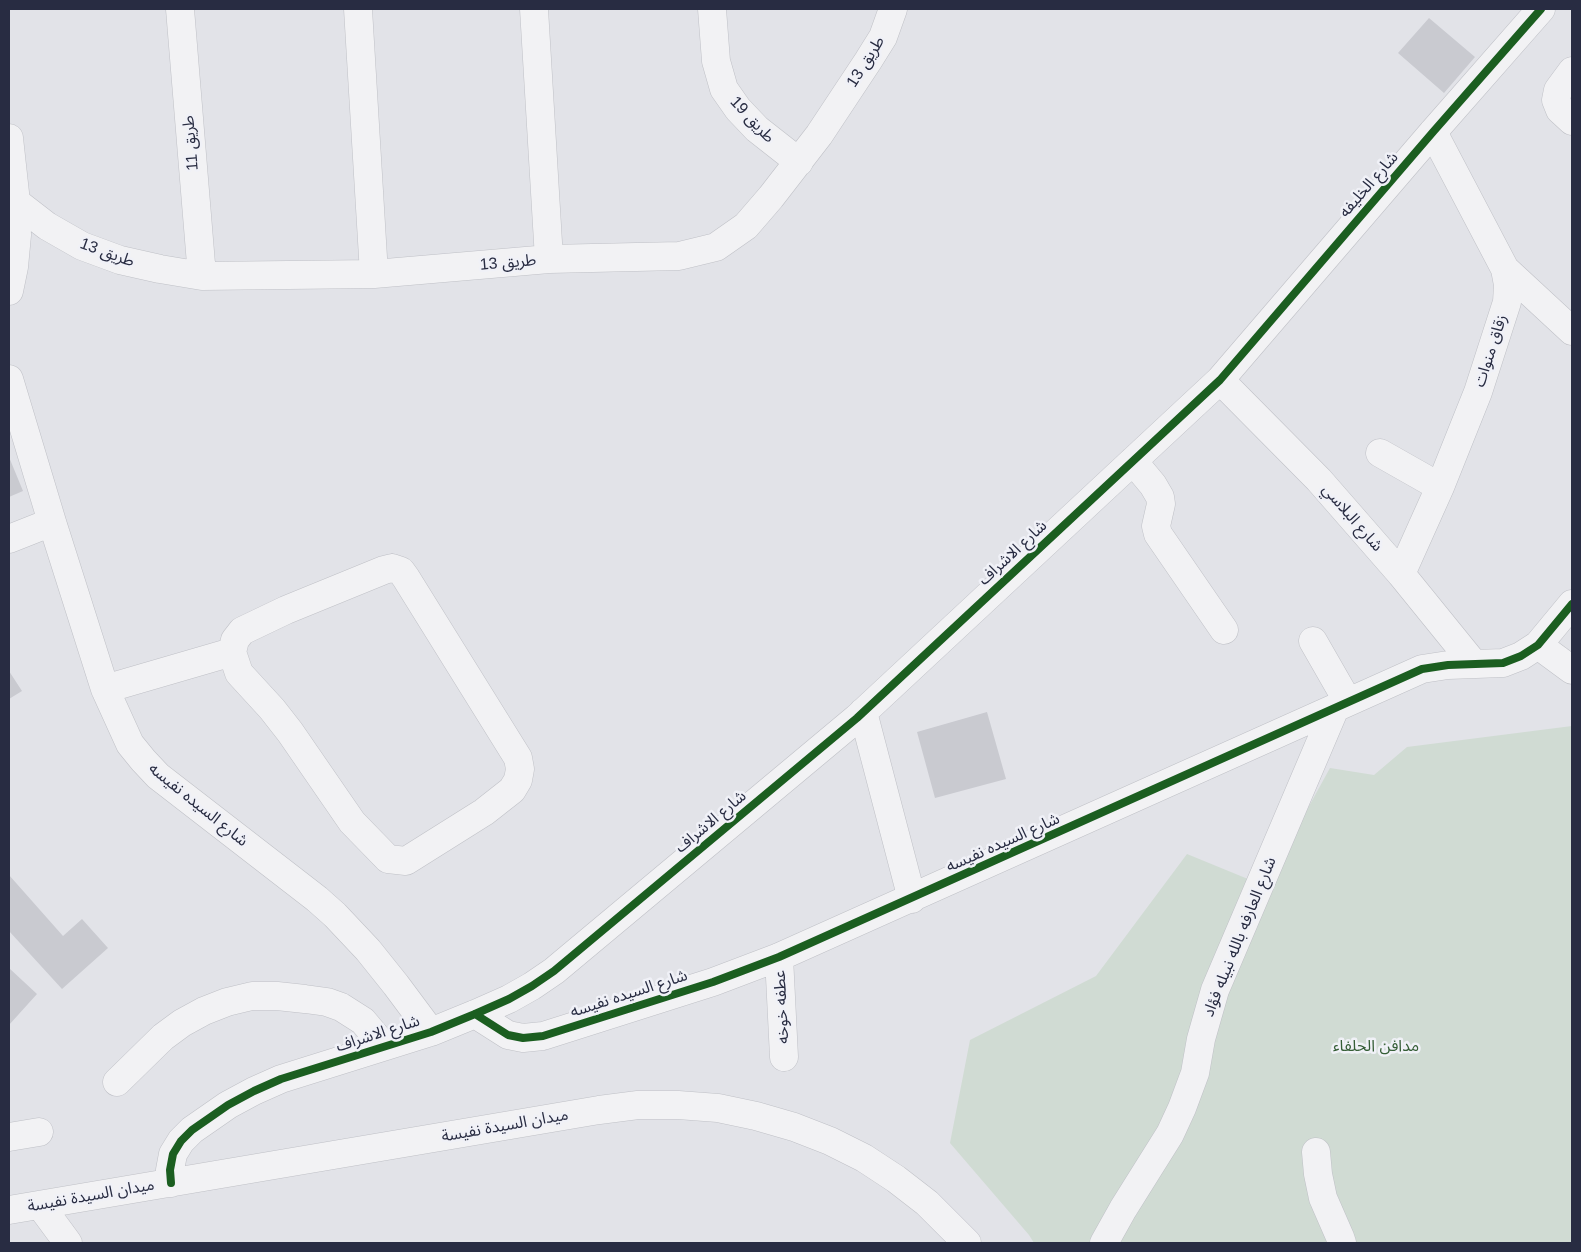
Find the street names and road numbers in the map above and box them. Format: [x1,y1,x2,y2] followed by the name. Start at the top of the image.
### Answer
[843,33,889,91] street label: طريق 13
[726,93,778,147] street label: طريق 19
[179,115,203,171] street label: طريق 11
[1335,148,1403,222] street label: شارع الخليفه
[77,234,137,272] street label: طريق 13
[479,251,537,275] street label: طريق 13
[1470,312,1512,390] street label: زقاق منوات
[1318,480,1386,556] street label: شارع البلاسي
[975,516,1051,590] street label: شارع الاشراف
[144,759,252,851] street label: شارع السيده نفيسه
[672,787,750,857] street label: شارع الاشراف
[943,809,1063,877] street label: شارع السيده نفيسه
[1199,854,1281,1020] street label: شارع العارفه بالله نبيله فؤاد
[568,966,690,1022] street label: شارع السيده نفيسه
[770,970,794,1044] street label: عطفه خوخه
[334,1011,422,1057] street label: شارع الاشراف
[440,1105,570,1147] street label: ميدان السيدة نفيسة
[26,1175,156,1217] street label: ميدان السيدة نفيسة

